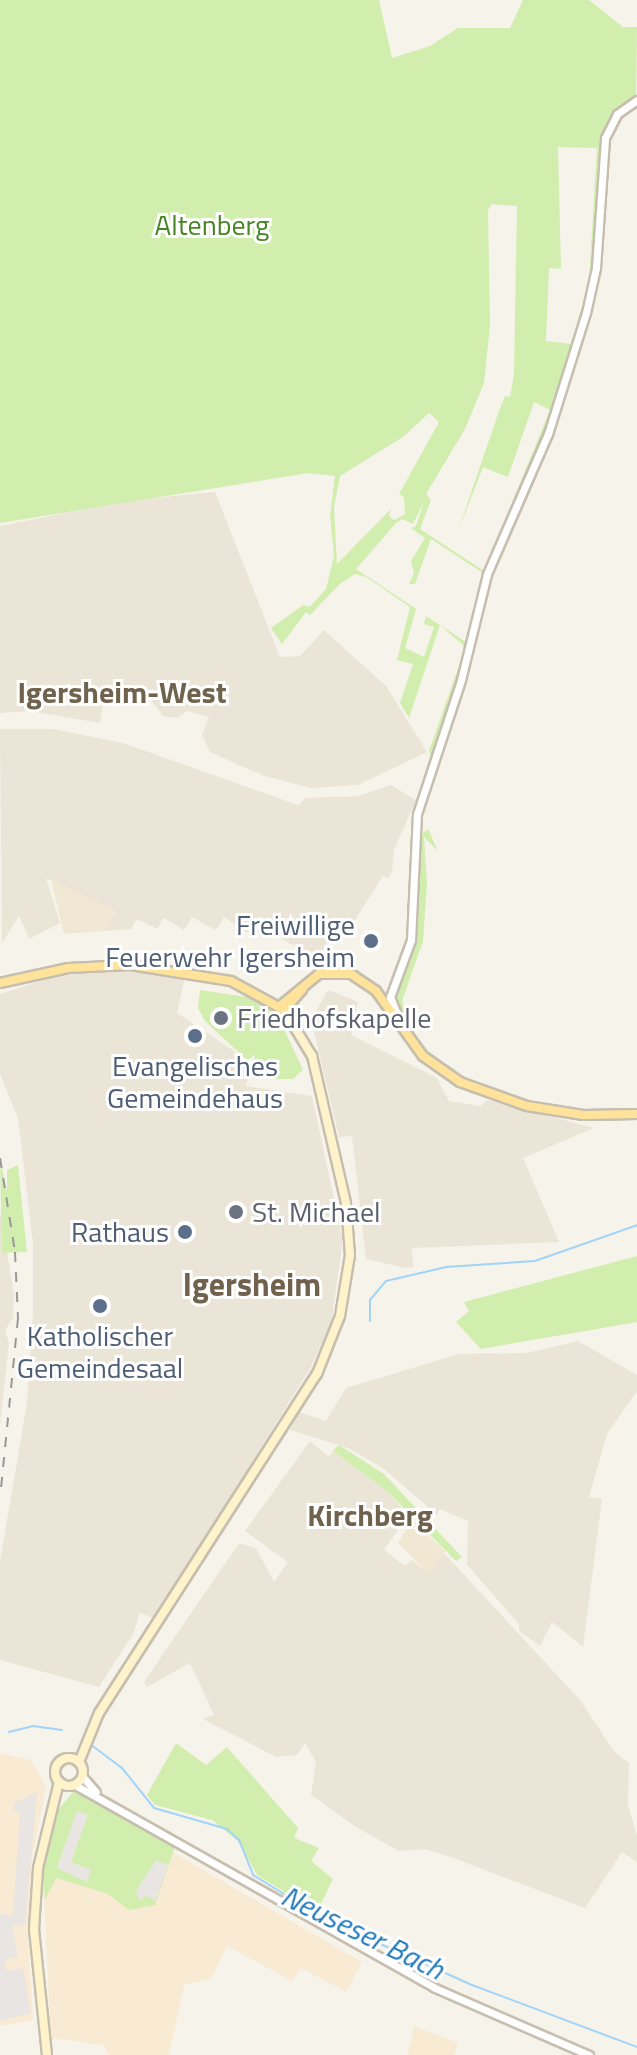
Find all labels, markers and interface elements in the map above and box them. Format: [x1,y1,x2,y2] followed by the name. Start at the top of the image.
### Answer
[155,208,269,242] park label: Altenberg
[17,674,227,710] district label: Igersheim-West
[105,908,355,974] place label: Freiwillige Feuerwehr Igersheim
[362,932,380,950] marker: Freiwillige Feuerwehr Igersheim
[237,1001,431,1035] place label: Friedhofskapelle
[212,1009,230,1027] marker: Friedhofskapelle
[186,1027,204,1045] marker: Evangelisches Gemeindehaus
[107,1049,283,1115] place label: Evangelisches Gemeindehaus
[252,1195,380,1229] place label: St. Michael
[227,1203,245,1221] marker: St. Michael
[71,1215,169,1249] place label: Rathaus
[176,1223,194,1241] marker: Rathaus
[183,1265,321,1303] district label: Igersheim
[91,1297,109,1315] marker: Katholischer Gemeindesaal
[17,1319,183,1385] place label: Katholischer Gemeindesaal
[307,1497,433,1533] district label: Kirchberg
[276,1877,450,1987] water label: Neuseser Bach

